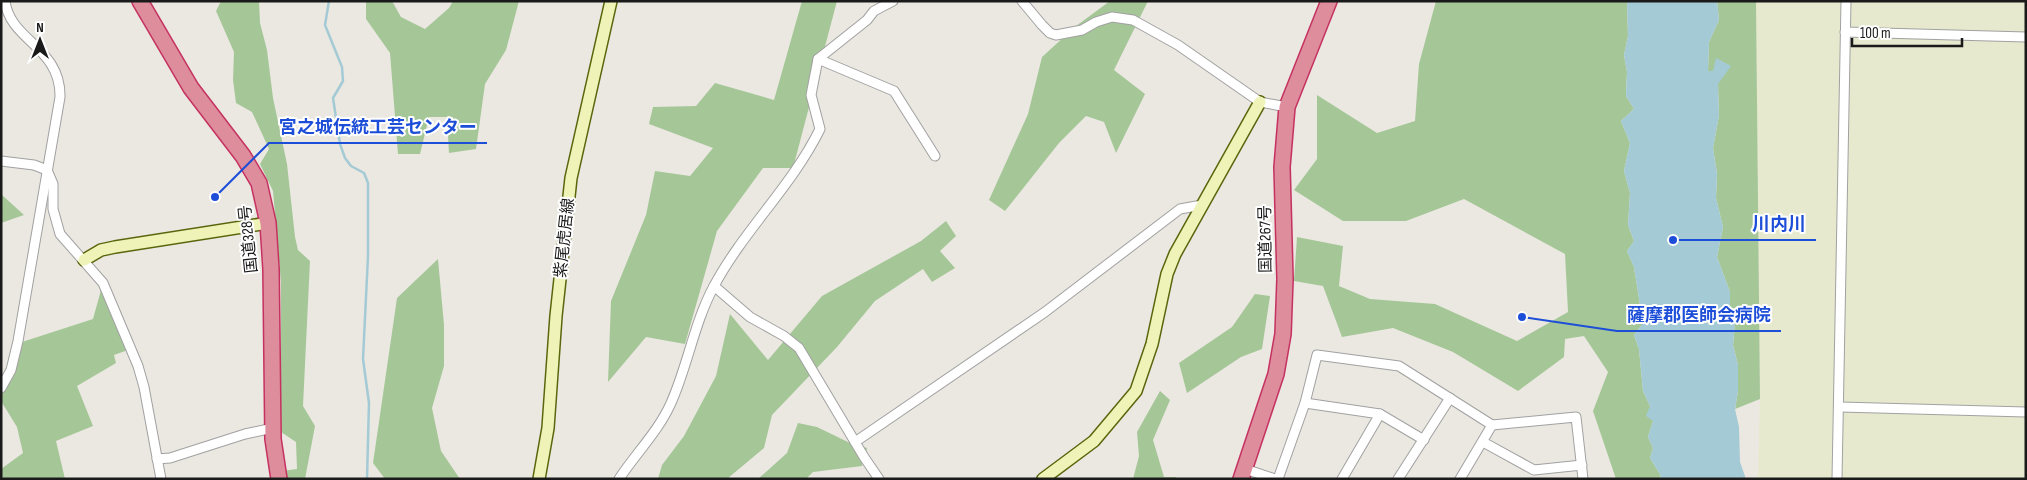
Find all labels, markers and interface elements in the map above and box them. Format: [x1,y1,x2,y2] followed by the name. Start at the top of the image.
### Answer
[15,15,65,65] north arrow
[1852,15,1962,47] scale bar
[36,19,44,36] text: N
[1860,24,1891,43] text: 100 m
[269,110,487,143] callout: 宮之城伝統工芸センター
[279,117,477,138] text: 宮之城伝統工芸センター
[551,197,579,279] street label: 紫尾虎居線
[236,204,262,274] street label: 国道328号
[1256,205,1276,273] street label: 国道267号
[1742,207,1816,240] callout: 川内川
[1752,214,1806,235] text: 川内川
[1617,298,1781,331] callout: 薩摩郡医師会病院
[1627,305,1771,326] text: 薩摩郡医師会病院

